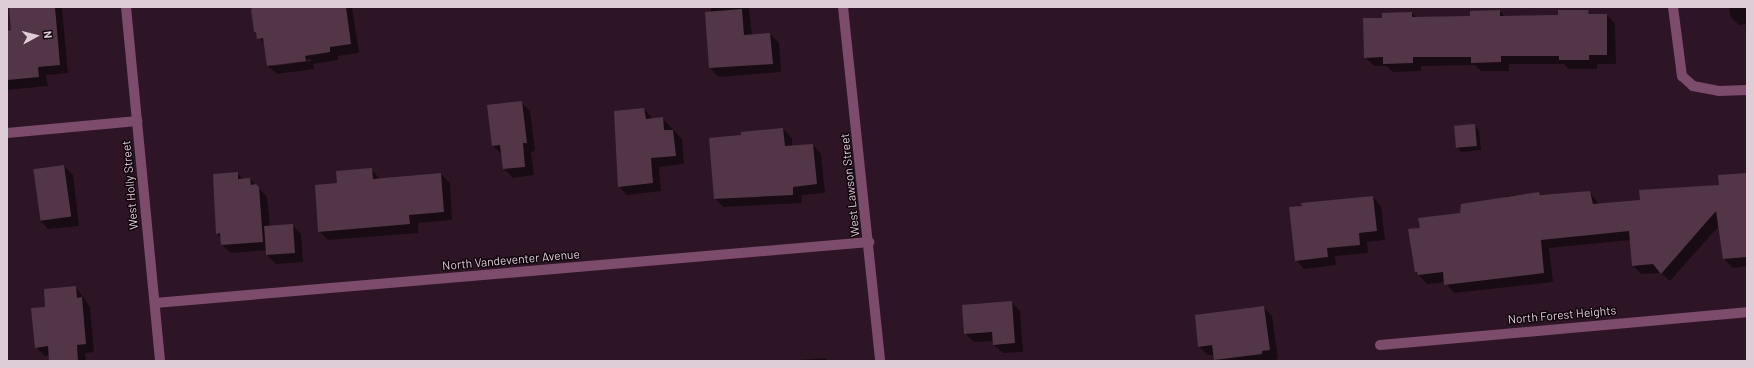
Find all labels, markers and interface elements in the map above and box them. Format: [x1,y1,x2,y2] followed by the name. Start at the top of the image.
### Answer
[16,16,56,56] north arrow
[42,30,55,39] text: N
[837,133,863,237] street label: West Lawson Street
[119,140,141,230] street label: West Holly Street
[442,247,580,273] street label: North Vandeventer Avenue
[1507,303,1617,327] street label: North Forest Heights

